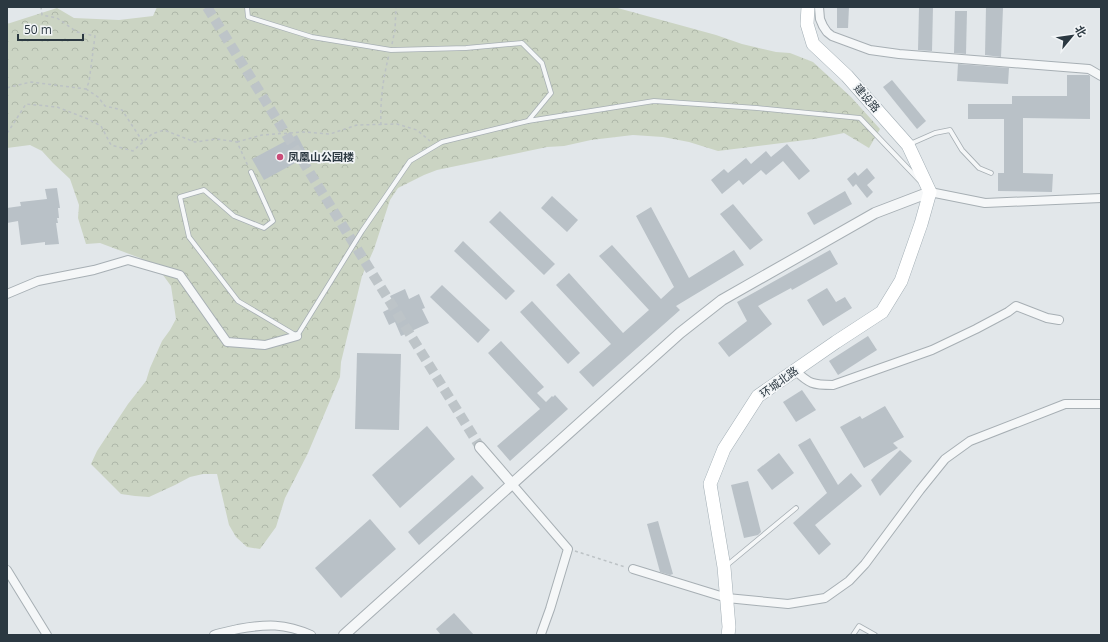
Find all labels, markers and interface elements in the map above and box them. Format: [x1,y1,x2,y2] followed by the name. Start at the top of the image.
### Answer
[18,16,83,42] scale bar
[1052,16,1092,56] north arrow
[24,21,52,38] text: 50 m
[1072,22,1090,39] text: 北
[851,80,884,115] street label: 建设路
[288,149,354,164] place label: 凤凰山公园楼
[275,152,285,162] marker: 凤凰山公园楼
[756,363,801,401] street label: 环城北路

